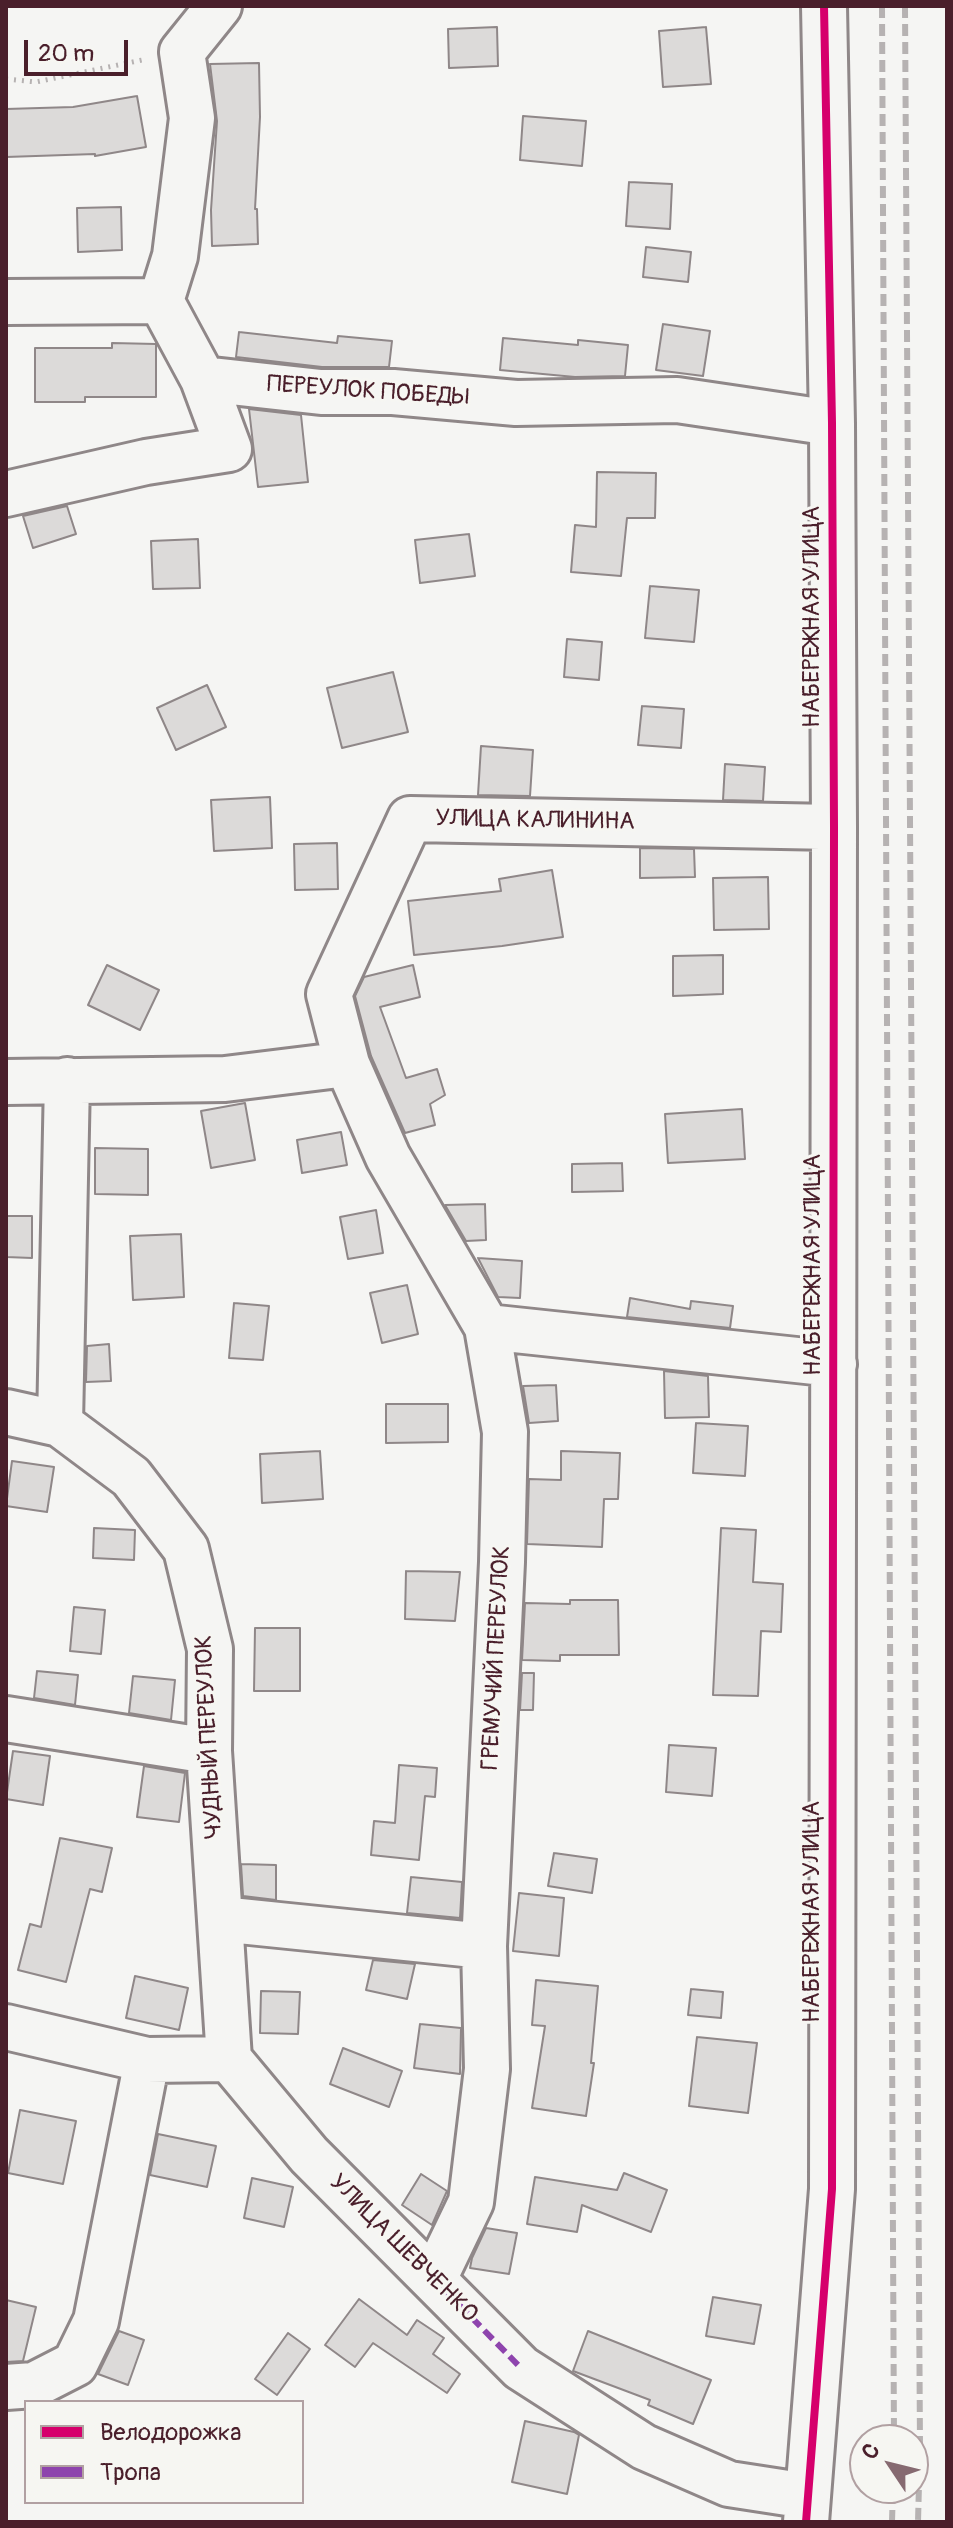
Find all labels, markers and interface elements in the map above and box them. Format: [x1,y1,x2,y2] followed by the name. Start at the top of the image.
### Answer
[28,24,132,74] scale bar
[38,39,94,68] text: 20 m
[266,371,470,413] street label: ПЕРЕУЛОК ПОБЕДЫ
[799,506,827,728] street label: НАБЕРЕЖНАЯ УЛИЦА
[435,805,635,837] street label: УЛИЦА КАЛИНИНА
[800,1154,828,1376] street label: НАБЕРЕЖНАЯ УЛИЦА
[477,1545,517,1771] street label: ГРЕМУЧИЙ ПЕРЕУЛОК
[190,1634,230,1840] street label: ЧУДНЫЙ ПЕРЕУЛОК
[799,1801,827,2023] street label: НАБЕРЕЖНАЯ УЛИЦА
[323,2169,483,2329] street label: УЛИЦА ШЕВЧЕНКО
[24,2400,304,2504] legend
[100,2418,241,2447] text: Велодорожка
[849,2424,929,2504] north arrow
[856,2438,886,2465] text: С
[100,2458,161,2487] text: Тропа

